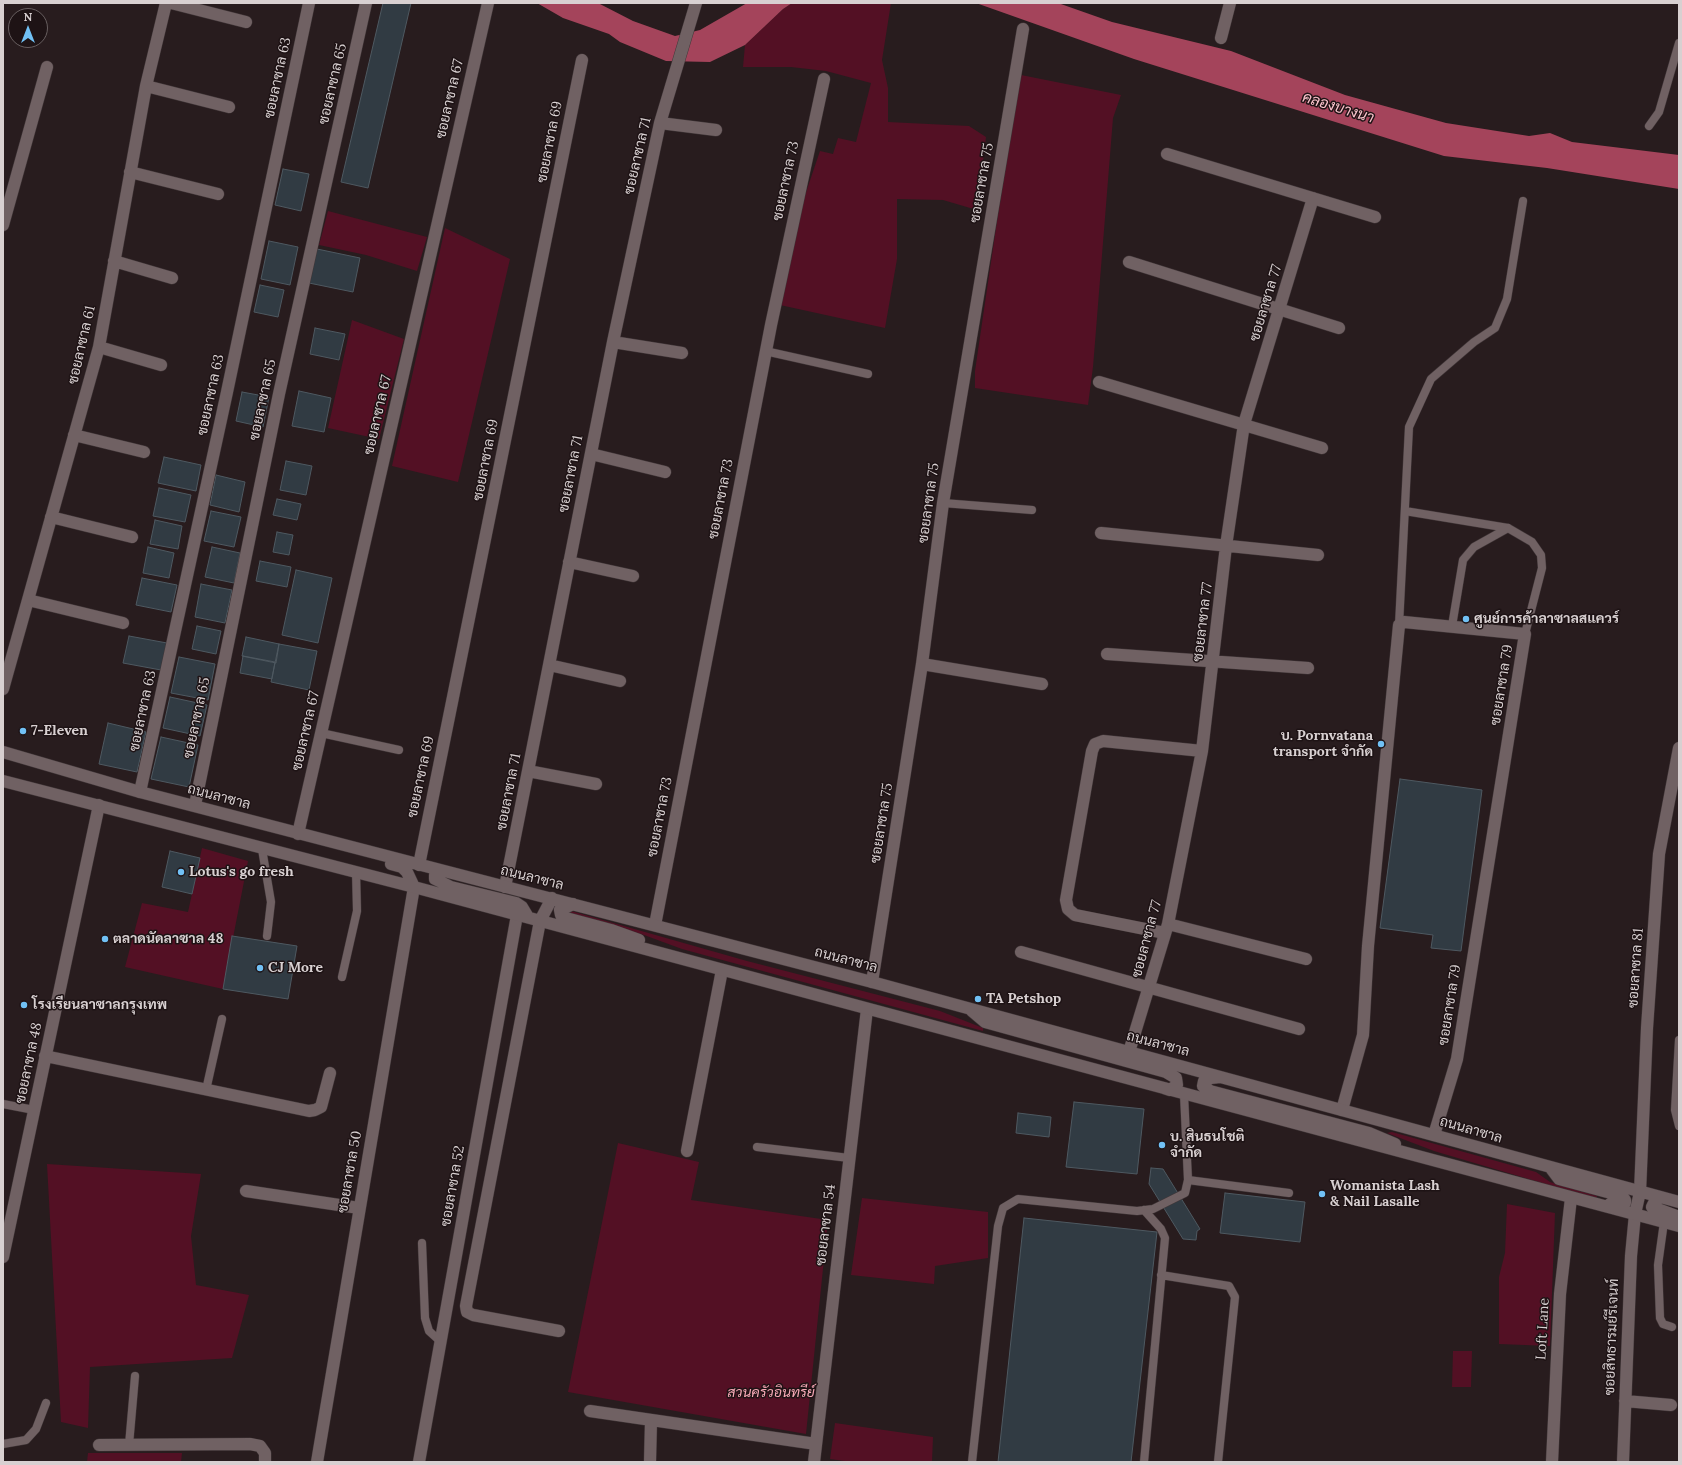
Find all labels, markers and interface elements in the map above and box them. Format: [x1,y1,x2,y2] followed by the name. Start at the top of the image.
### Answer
[8,8,48,48] north arrow
[24,10,32,24] text: N
[261,36,295,120] street label: ซอยลาซาล 63
[316,42,350,126] street label: ซอยลาซาล 65
[433,57,467,141] street label: ซอยลาซาล 67
[1300,89,1376,127] water label: คลองบางนา
[534,100,566,184] street label: ซอยลาซาล 69
[621,116,655,196] street label: ซอยลาซาล 71
[769,140,803,222] street label: ซอยลาซาล 73
[967,142,997,224] street label: ซอยลาซาล 75
[1246,262,1286,344] street label: ซอยลาซาล 77
[65,304,99,386] street label: ซอยลาซาล 61
[194,353,228,437] street label: ซอยลาซาล 63
[246,358,280,442] street label: ซอยลาซาล 65
[361,373,395,457] street label: ซอยลาซาล 67
[470,418,502,502] street label: ซอยลาซาล 69
[555,434,587,514] street label: ซอยลาซาล 71
[705,458,737,540] street label: ซอยลาซาล 73
[915,462,943,544] street label: ซอยลาซาล 75
[1190,581,1216,663] street label: ซอยลาซาล 77
[1474,611,1619,627] place label: ศูนย์การค้าลาซาลสแควร์
[1461,614,1471,624] marker: ศูนย์การค้าลาซาลสแควร์
[1487,643,1517,727] street label: ซอยลาซาล 79
[126,669,160,753] street label: ซอยลาซาล 63
[180,676,214,760] street label: ซอยลาซาล 65
[289,689,323,773] street label: ซอยลาซาล 67
[31,723,88,739] place label: 7-Eleven
[18,726,28,736] marker: 7-Eleven
[1273,728,1373,760] place label: บ. Pornvatana transport จำกัด
[404,735,438,819] street label: ซอยลาซาล 69
[1376,739,1386,749] marker: บ. Pornvatana transport จำกัด
[493,752,525,832] street label: ซอยลาซาล 71
[644,776,676,858] street label: ซอยลาซาล 73
[186,781,252,813] street label: ถนนลาซาล
[867,782,897,864] street label: ซอยลาซาล 75
[499,862,565,894] street label: ถนนลาซาล
[189,864,294,880] place label: Lotus's go fresh
[176,867,186,877] marker: Lotus's go fresh
[1129,898,1165,980] street label: ซอยลาซาล 77
[1625,928,1647,1008] street label: ซอยลาซาล 81
[113,931,223,947] place label: ตลาดนัดลาซาล 48
[100,934,110,944] marker: ตลาดนัดลาซาล 48
[813,944,879,976] street label: ถนนลาซาล
[268,960,323,976] place label: CJ More
[255,963,265,973] marker: CJ More
[1435,963,1465,1047] street label: ซอยลาซาล 79
[986,991,1061,1007] place label: TA Petshop
[973,994,983,1004] marker: TA Petshop
[32,997,167,1013] place label: โรงเรียนลาซาลกรุงเทพ
[19,1000,29,1010] marker: โรงเรียนลาซาลกรุงเทพ
[12,1021,46,1105] street label: ซอยลาซาล 48
[1125,1028,1191,1060] street label: ถนนลาซาล
[1438,1113,1504,1147] street label: ถนนลาซาล
[1170,1129,1244,1162] place label: บ. สินธนโชติ จำกัด
[334,1130,366,1214] street label: ซอยลาซาล 50
[1157,1140,1167,1150] marker: บ. สินธนโชติ จำกัด
[438,1144,468,1228] street label: ซอยลาซาล 52
[1330,1178,1440,1210] place label: Womanista Lash & Nail Lasalle
[813,1183,839,1267] street label: ซอยลาซาล 54
[1317,1189,1327,1199] marker: Womanista Lash & Nail Lasalle
[1602,1278,1622,1396] street label: ซอยสิทธารมย์รีเจนท์
[1533,1298,1553,1360] street label: Loft Lane
[727,1385,815,1401] park label: สวนครัวอินทรีย์

